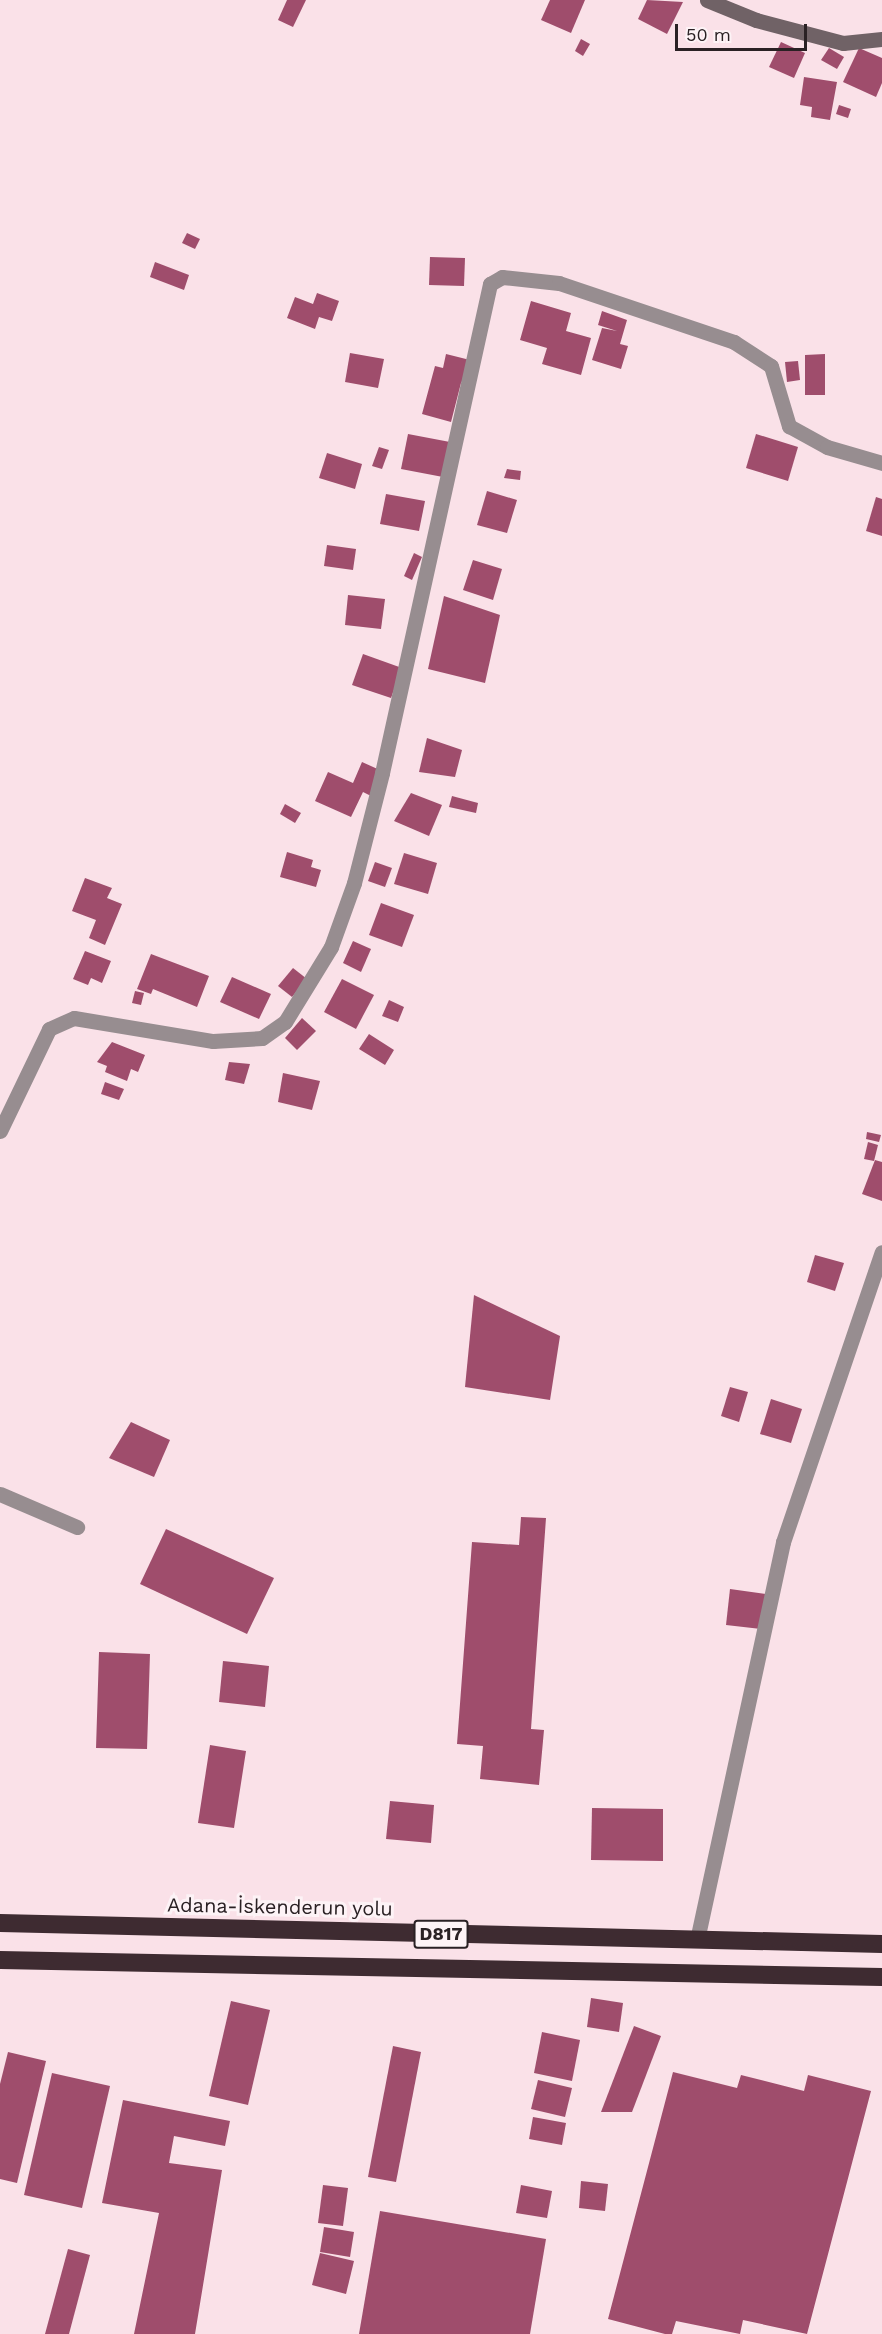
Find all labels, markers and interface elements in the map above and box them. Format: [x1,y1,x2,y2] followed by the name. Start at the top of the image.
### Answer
[678,12,810,50] scale bar
[686,24,731,45] text: 50 m
[167,1893,393,1921] street label: Adana-İskenderun yolu
[412,1919,470,1949] road number: D817

